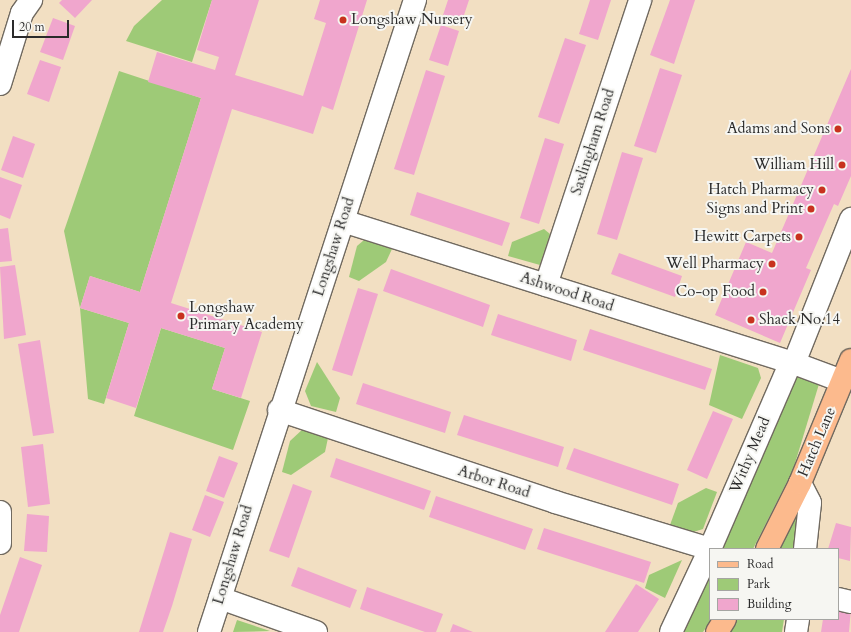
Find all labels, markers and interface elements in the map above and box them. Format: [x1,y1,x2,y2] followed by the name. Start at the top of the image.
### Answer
[351,11,473,29] place label: Longshaw Nursery
[14,12,71,38] scale bar
[338,15,348,25] marker: Longshaw Nursery
[19,19,45,35] text: 20 m
[567,87,619,197] street label: Saxlingham Road
[727,120,830,138] place label: Adams and Sons
[833,124,843,134] marker: Adams and Sons
[754,156,834,174] place label: William Hill
[837,160,847,170] marker: William Hill
[708,181,814,199] place label: Hatch Pharmacy
[817,185,827,195] marker: Hatch Pharmacy
[310,195,358,299] street label: Longshaw Road
[706,200,803,218] place label: Signs and Print
[806,204,816,214] marker: Signs and Print
[694,228,791,246] place label: Hewitt Carpets
[794,232,804,242] marker: Hewitt Carpets
[666,255,764,273] place label: Well Pharmacy
[767,259,777,269] marker: Well Pharmacy
[518,268,616,316] street label: Ashwood Road
[676,283,755,301] place label: Co-op Food
[758,287,768,297] marker: Co-op Food
[189,298,304,333] place label: Longshaw Primary Academy
[176,311,186,321] marker: Longshaw Primary Academy
[759,311,840,329] place label: Shack No.14
[746,315,756,325] marker: Shack No.14
[794,405,840,479] street label: Hatch Lane
[726,414,774,496] street label: Withy Mead
[456,462,532,502] street label: Arbor Road
[209,503,257,607] street label: Longshaw Road
[709,548,839,620] legend
[747,556,773,572] text: Road
[747,576,770,592] text: Park
[747,596,791,612] text: Building

